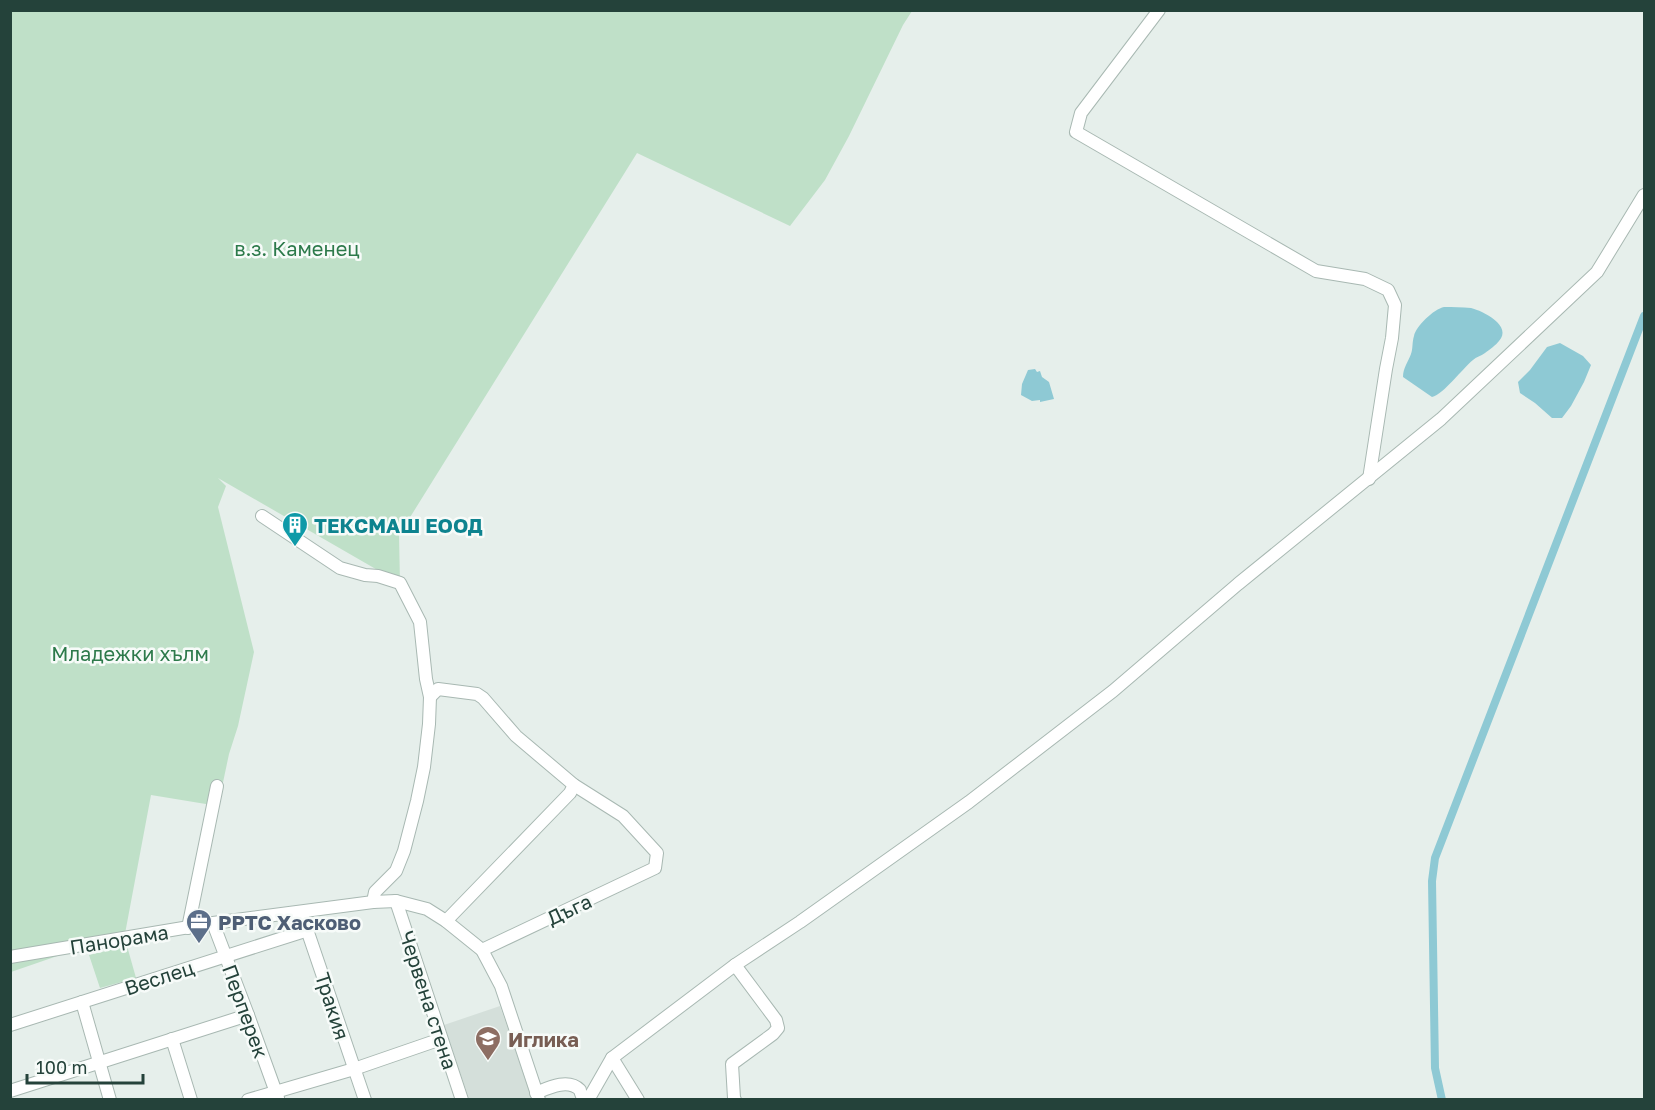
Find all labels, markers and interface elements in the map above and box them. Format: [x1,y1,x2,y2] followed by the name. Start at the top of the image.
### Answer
[234,236,360,260] park label: в.з. Каменец
[280,510,310,548] building icon: ТЕКСМАШ ЕООД
[314,513,483,537] place label: ТЕКСМАШ ЕООД
[51,641,209,665] park label: Младежки хълм
[543,888,595,930] street label: Дъга
[184,907,214,945] office icon: РРТС Хасково
[218,910,361,934] place label: РРТС Хасково
[68,919,170,959] street label: Панорама
[395,928,463,1072] street label: Червена стена
[121,955,197,999] street label: Веслец
[218,961,274,1061] street label: Перперек
[311,969,355,1043] street label: Тракия
[473,1024,503,1062] school or university icon: Иглика
[508,1027,579,1051] place label: Иглика
[27,1047,142,1085] scale bar
[36,1056,87,1078] text: 100 m

